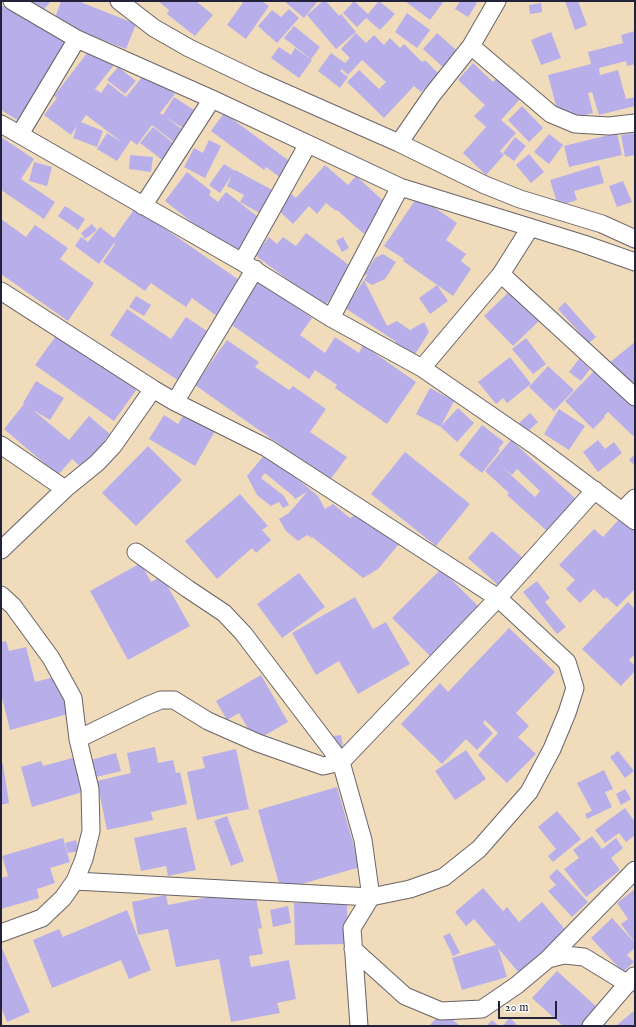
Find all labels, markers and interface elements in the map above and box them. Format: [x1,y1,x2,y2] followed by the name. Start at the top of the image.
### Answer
[500,993,559,1019] scale bar
[505,1000,528,1015] text: 20 m

